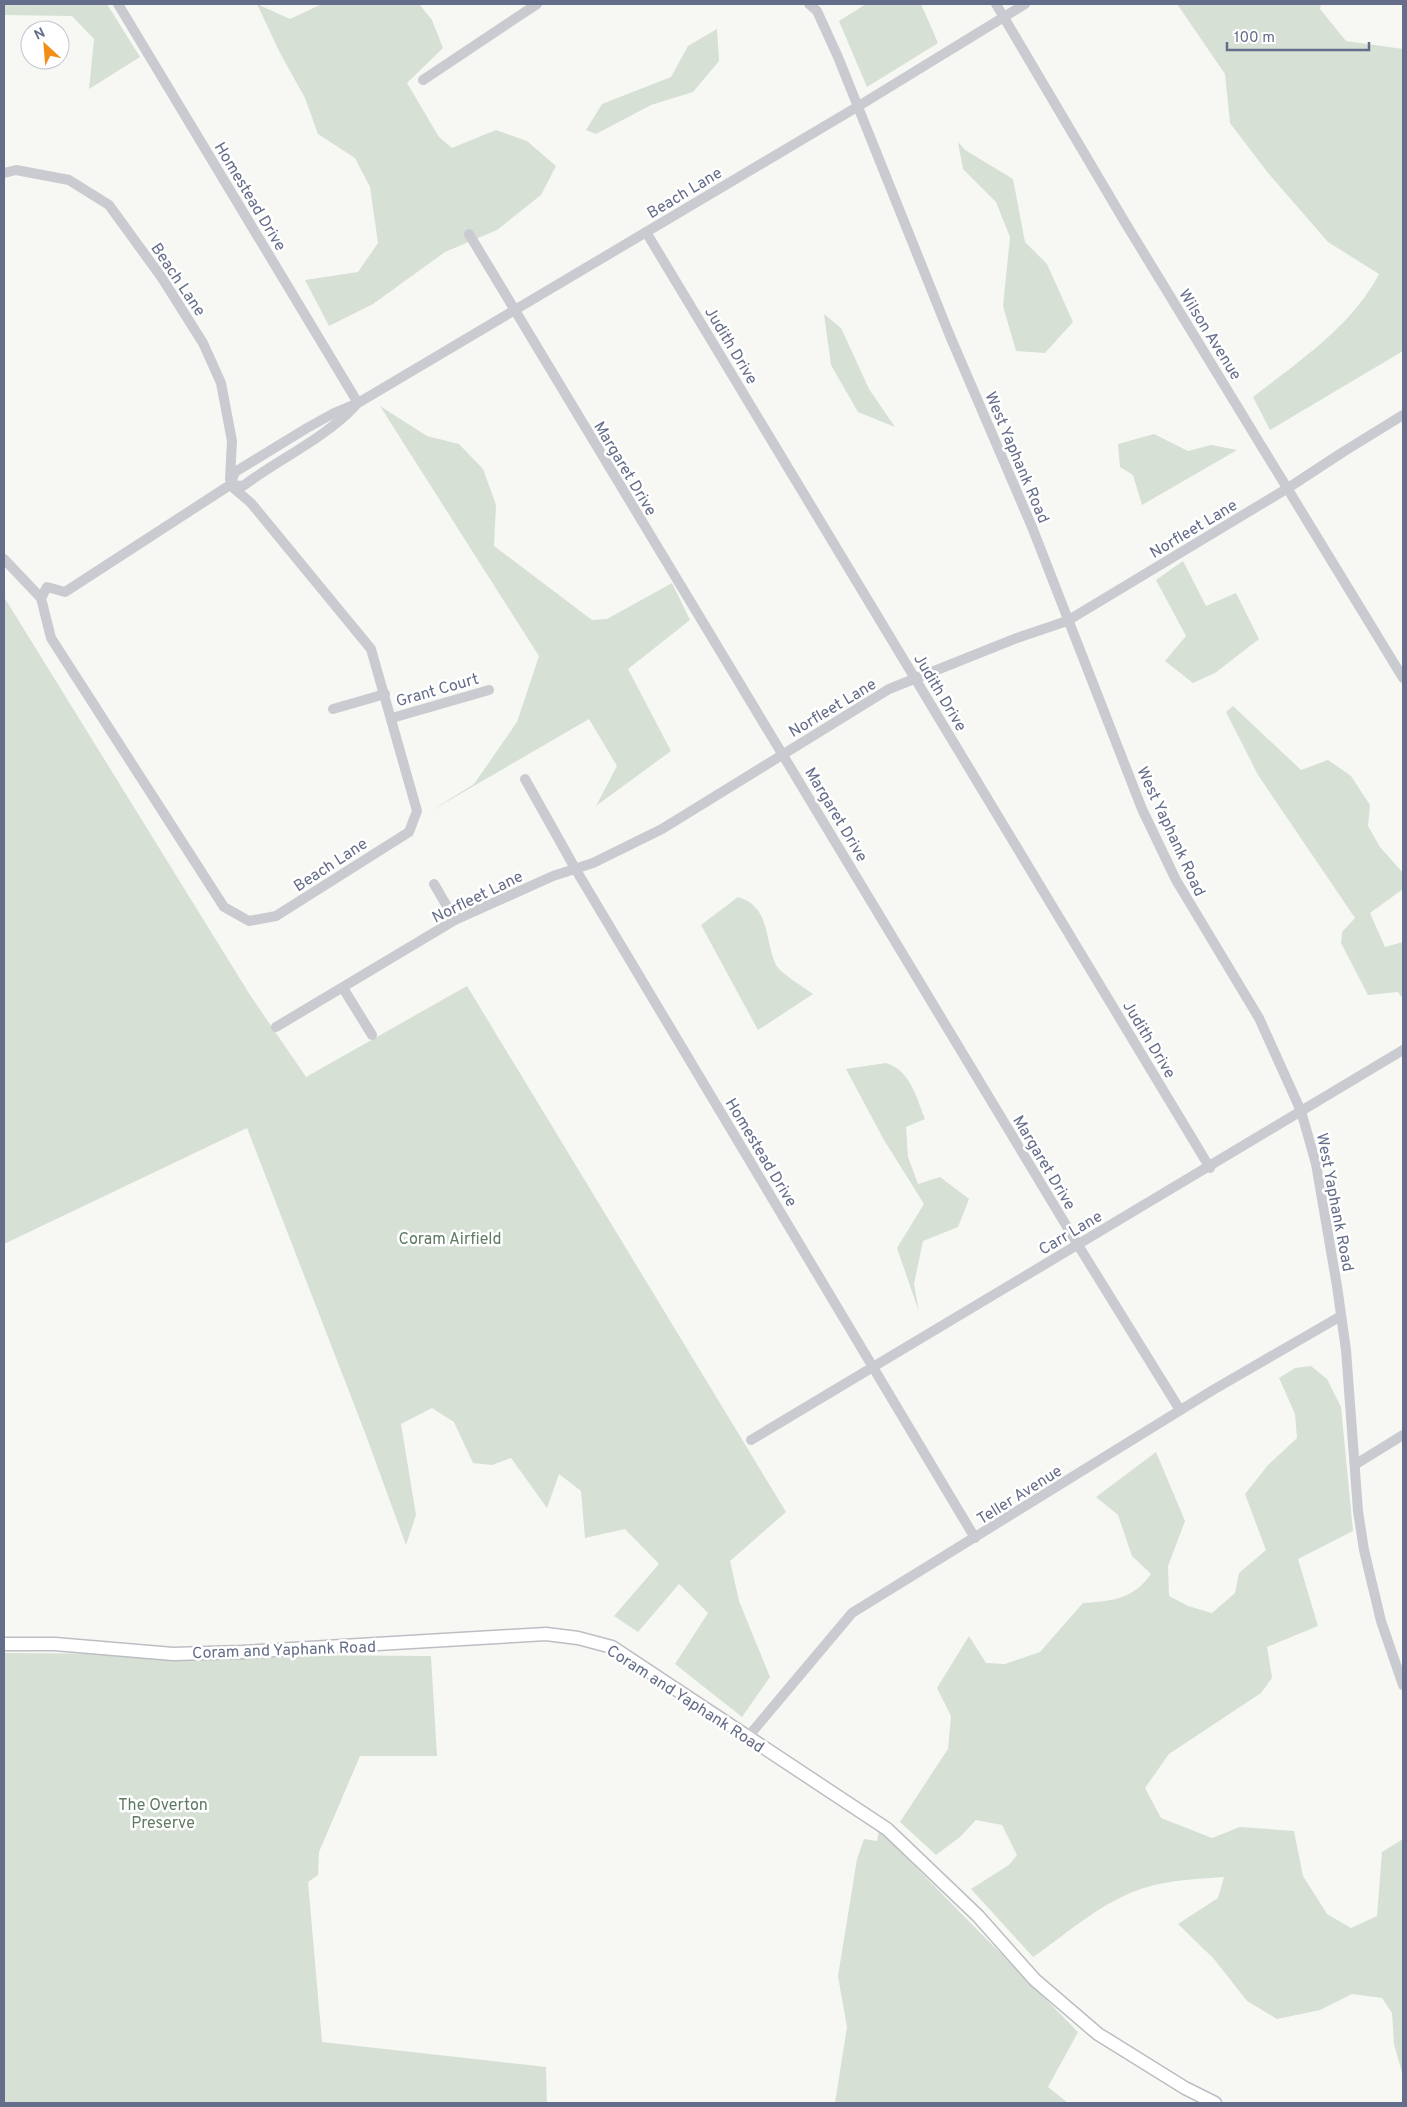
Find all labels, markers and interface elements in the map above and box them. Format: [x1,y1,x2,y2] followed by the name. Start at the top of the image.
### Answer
[20,20,70,70] north arrow
[1227,20,1370,52] scale bar
[32,25,48,45] text: N
[1234,29,1275,48] text: 100 m
[209,139,290,255] street label: Homestead Drive
[644,164,726,224] street label: Beach Lane
[146,240,209,321] street label: Beach Lane
[1173,286,1245,384] street label: Wilson Avenue
[699,304,761,389] street label: Judith Drive
[979,389,1053,527] street label: West Yaphank Road
[588,418,660,520] street label: Margaret Drive
[1147,496,1241,564] street label: Norfleet Lane
[908,651,970,736] street label: Judith Drive
[394,670,481,712] street label: Grant Court
[786,675,880,743] street label: Norfleet Lane
[799,764,871,866] street label: Margaret Drive
[1131,764,1209,900] street label: West Yaphank Road
[290,834,372,897] street label: Beach Lane
[429,867,527,928] street label: Norfleet Lane
[1117,998,1179,1083] street label: Judith Drive
[720,1095,801,1211] street label: Homestead Drive
[1007,1112,1079,1214] street label: Margaret Drive
[1311,1131,1357,1273] street label: West Yaphank Road
[1036,1207,1106,1260] street label: Carr Lane
[399,1230,501,1250] park label: Coram Airfield
[974,1462,1066,1530] street label: Teller Avenue
[192,1638,376,1664] street label: Coram and Yaphank Road
[602,1641,767,1758] street label: Coram and Yaphank Road
[118,1796,208,1834] park label: The Overton Preserve

